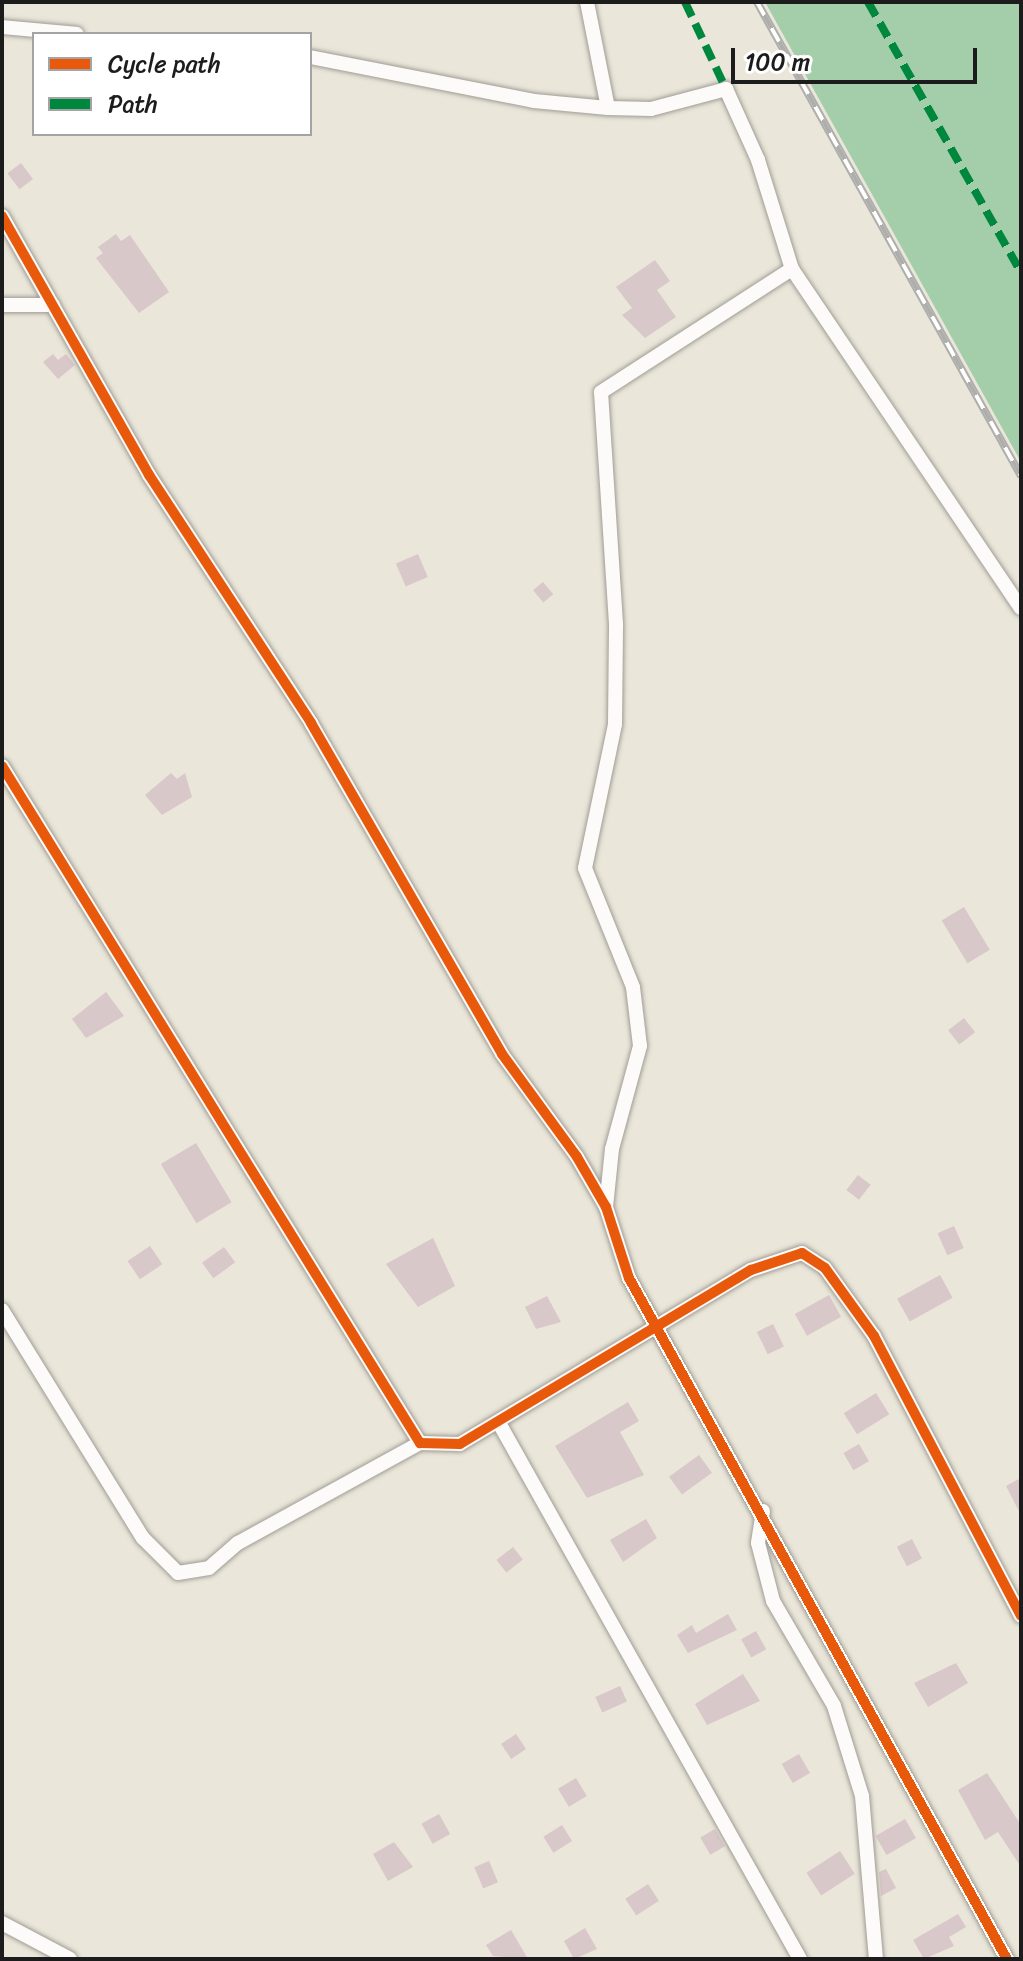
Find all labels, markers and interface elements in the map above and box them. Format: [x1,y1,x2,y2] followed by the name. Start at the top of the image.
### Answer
[32,32,312,136] legend
[735,32,981,82] scale bar
[745,41,810,83] text: 100 m
[108,43,221,85] text: Cycle path
[108,83,158,125] text: Path

